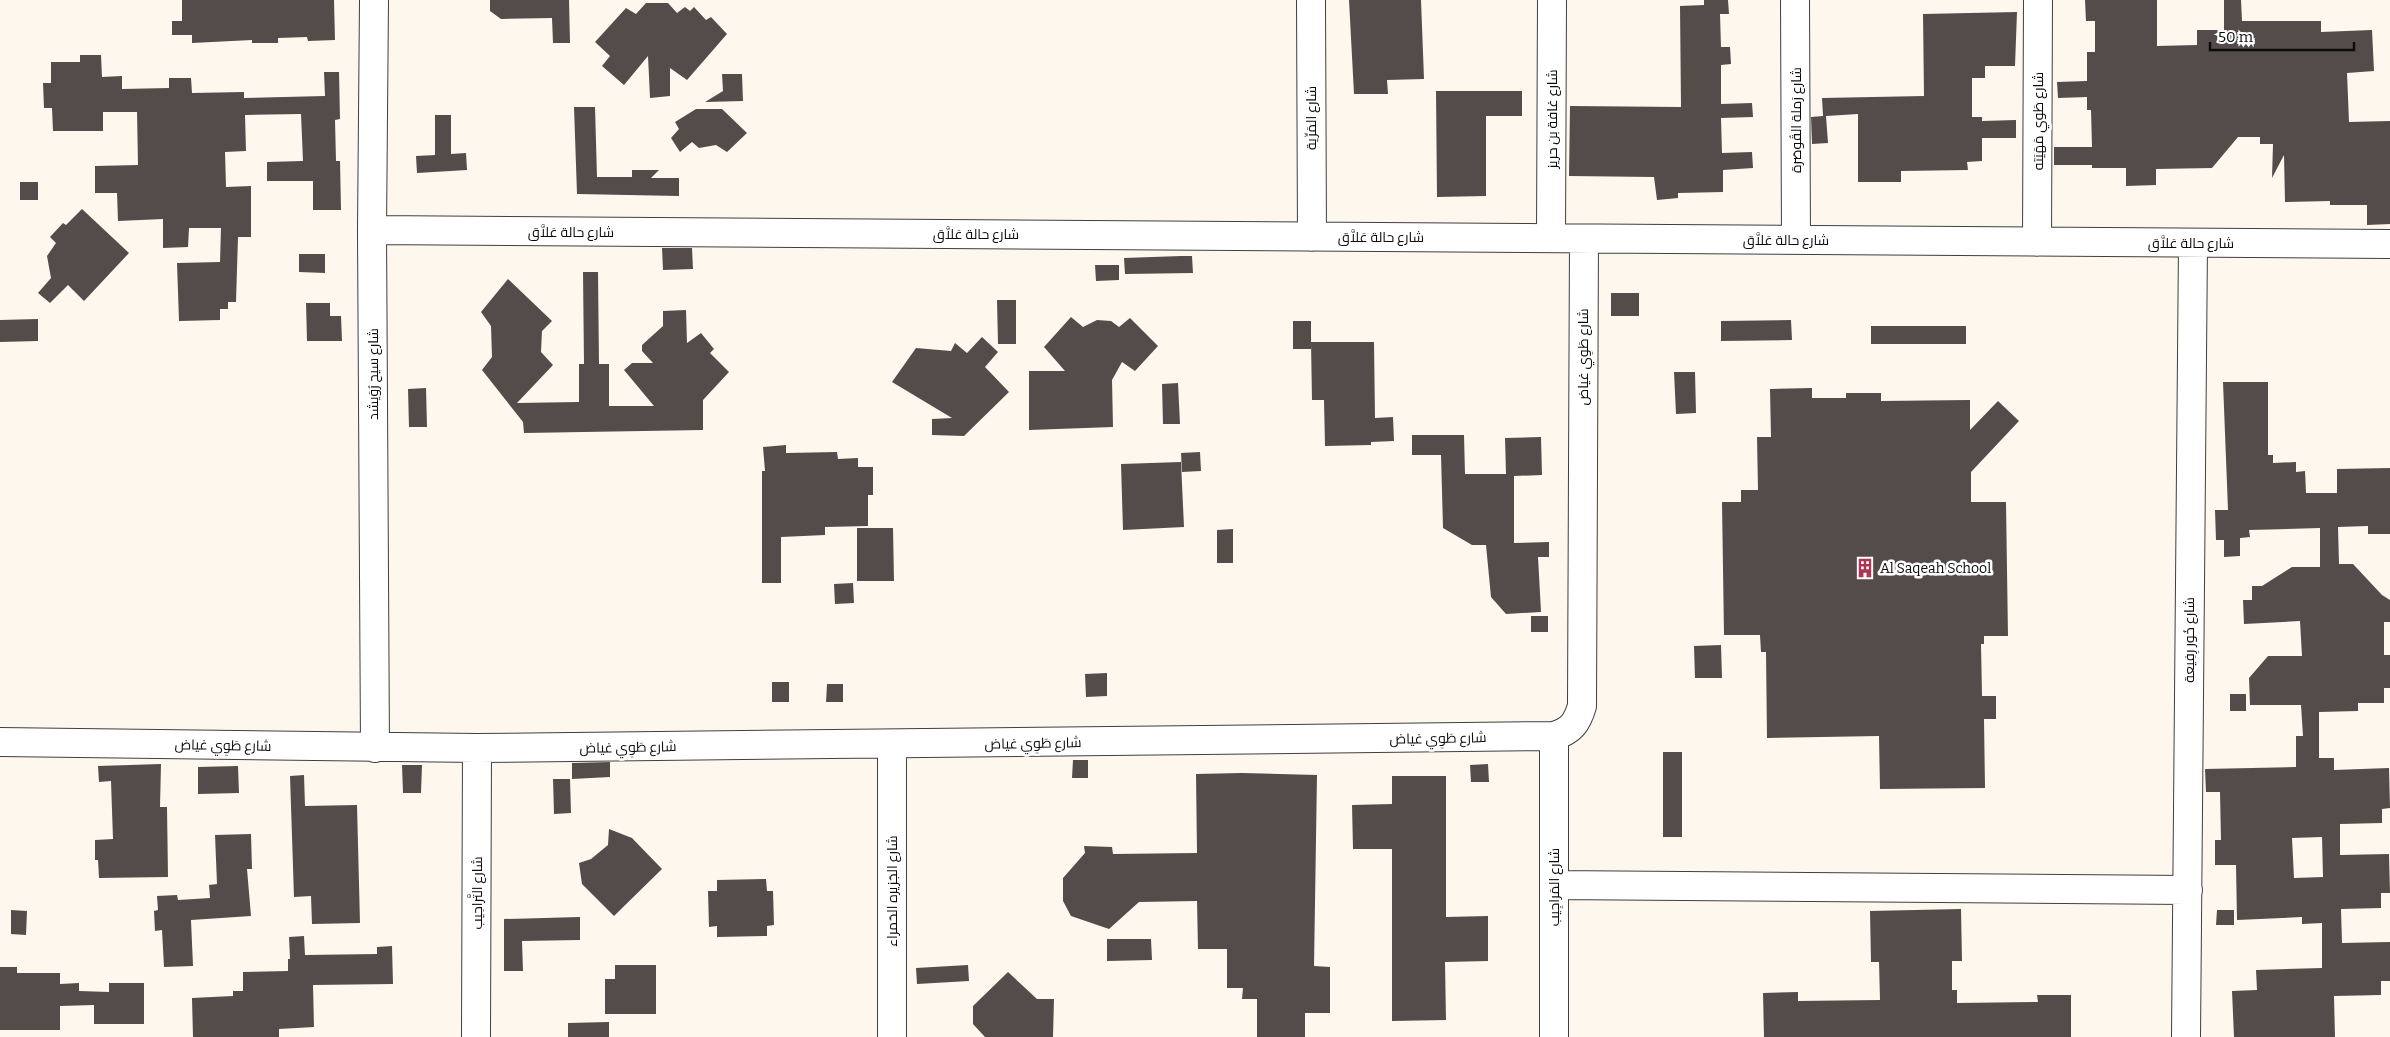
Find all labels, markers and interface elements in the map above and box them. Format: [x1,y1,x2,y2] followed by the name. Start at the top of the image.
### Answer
[2210,20,2354,52] scale bar
[2218,28,2254,46] text: 50 m
[1788,67,1805,173] street label: شارع رَملة القُوصَرة
[1544,69,1561,170] street label: شارع غافة بن حريز
[2030,72,2050,170] street label: شارع طَوي مَهَيَته
[1303,86,1320,150] street label: شارع المَرِّية
[528,224,614,241] street label: شارع حالة عَلاَّق
[933,226,1019,243] street label: شارع حالة عَلاَّق
[1338,229,1424,246] street label: شارع حالة عَلاَّق
[1743,232,1829,249] street label: شارع حالة عَلاَّق
[2148,235,2234,252] street label: شارع حالة عَلاَّق
[1575,309,1595,405] street label: شارع طَوِي غياض
[365,328,382,420] street label: شارع سيح رُوَيشد
[1854,557,1876,579] building icon: Al Saqeah School
[1880,560,1991,577] place label: Al Saqeah School
[2181,597,2199,683] street label: شارع خُور رِفِيعة
[1389,729,1487,751] street label: شارع طَوِي غياض
[984,734,1082,756] street label: شارع طَوِي غياض
[174,736,272,758] street label: شارع طَوِي غياض
[579,738,677,760] street label: شارع طَوِي غياض
[884,835,901,947] street label: شارع الجَزيره الحَمراء
[1546,848,1563,926] street label: شارع المَراجِيب
[467,857,486,929] street label: شارع التَّراحِيب

